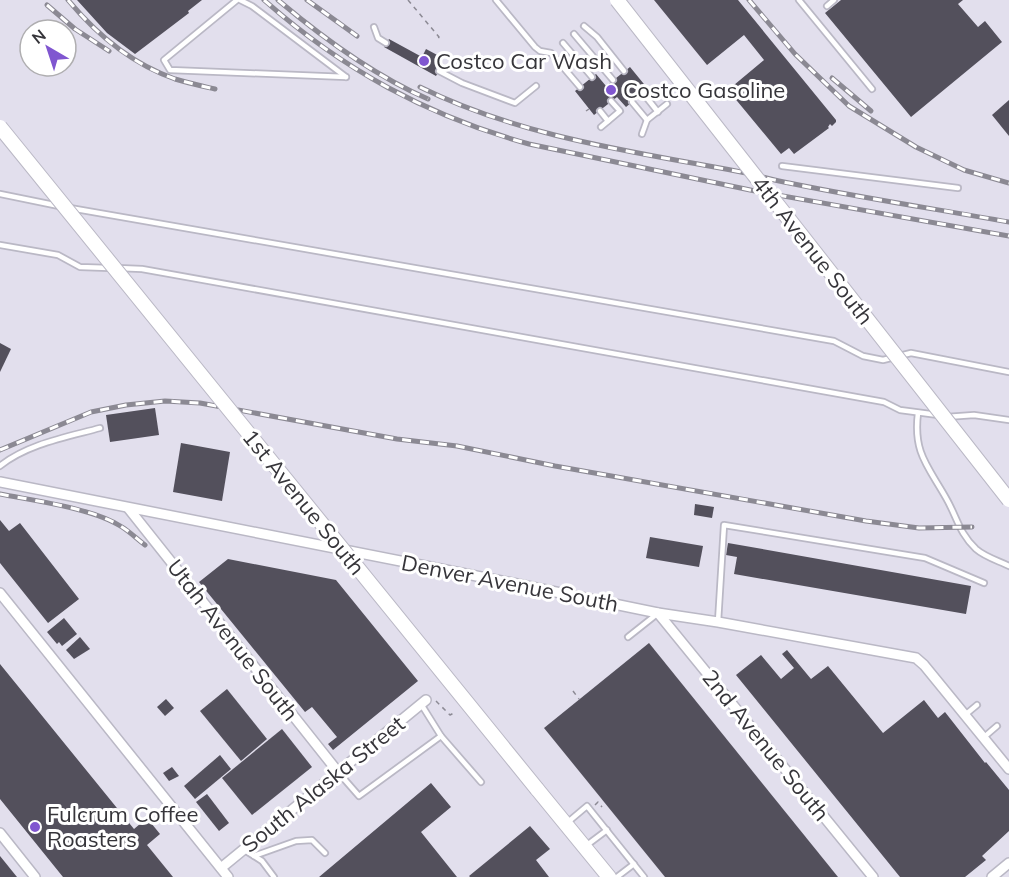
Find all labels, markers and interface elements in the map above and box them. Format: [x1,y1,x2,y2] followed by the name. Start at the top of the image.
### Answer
[18,18,78,78] north arrow
[28,25,50,48] text: N
[436,47,612,75] place label: Costco Car Wash
[417,54,431,68] marker: Costco Car Wash
[623,76,785,104] place label: Costco Gasoline
[604,83,618,97] marker: Costco Gasoline
[746,170,880,330] street label: 4th Avenue South
[237,423,371,581] street label: 1st Avenue South
[399,548,621,618] street label: Denver Avenue South
[161,554,305,726] street label: Utah Avenue South
[696,664,836,826] street label: 2nd Avenue South
[236,709,410,858] street label: South Alaska Street
[47,800,199,853] place label: Fulcrum Coffee Roasters
[28,820,42,834] marker: Fulcrum Coffee Roasters

